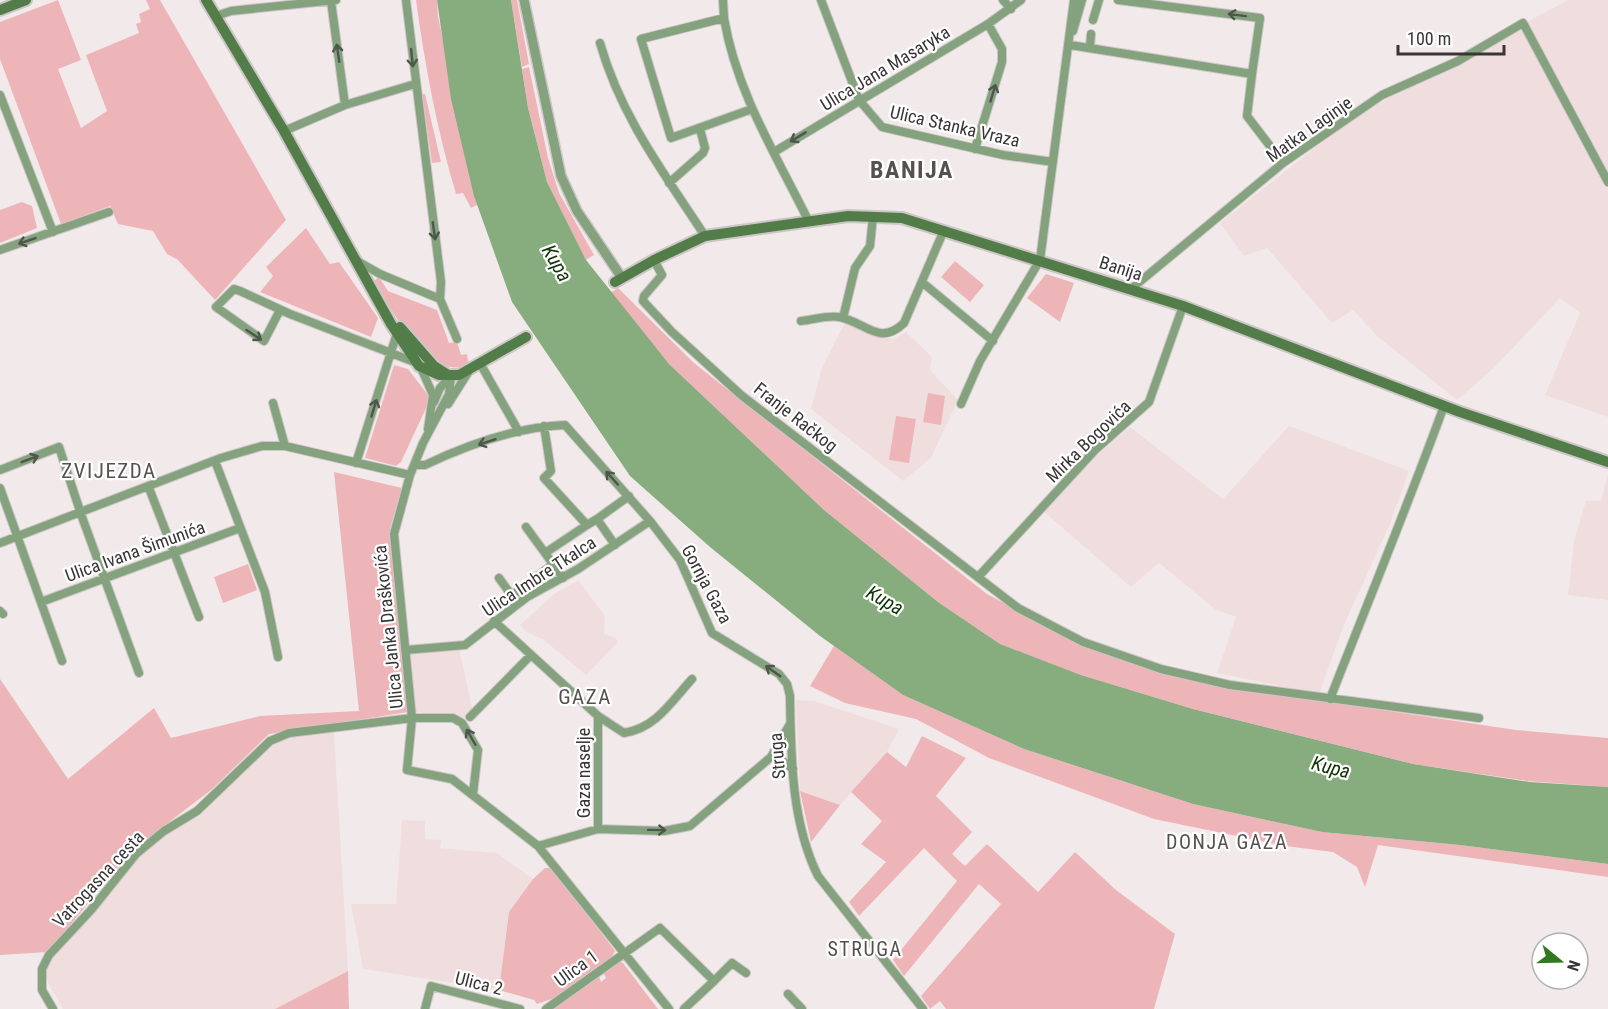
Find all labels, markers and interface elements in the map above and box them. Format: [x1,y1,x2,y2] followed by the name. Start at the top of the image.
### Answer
[1228,10,1247,21] one-way arrow
[1398,18,1504,56] scale bar
[817,21,953,115] street label: Ulica Jana Masaryka
[1407,28,1451,49] text: 100 m
[332,43,343,63] one-way arrow
[407,48,418,68] one-way arrow
[988,84,999,103] one-way arrow
[1262,92,1356,166] street label: Matka Laginje
[888,101,1022,151] street label: Ulica Stanka Vraza
[790,131,807,143] one-way arrow
[870,156,954,184] district label: BANIJA
[429,221,440,240] one-way arrow
[17,236,36,247] one-way arrow
[537,240,577,286] water label: Kupa
[1097,251,1145,285] street label: Banija
[245,329,262,341] one-way arrow
[750,378,842,456] street label: Franje Račkog
[1041,395,1135,487] street label: Mirka Bogovića
[369,399,380,418] one-way arrow
[478,437,497,448] one-way arrow
[20,452,38,463] one-way arrow
[61,459,157,483] district label: ZVIJEZDA
[605,471,619,486] one-way arrow
[62,516,208,586] street label: Ulica Ivana Šimunića
[478,531,600,621] street label: Ulica Imbre Tkalca
[677,541,737,627] street label: Gornja Gaza
[369,544,407,710] street label: Ulica Janka Draškovića
[862,580,908,620] water label: Kupa
[765,665,781,677] one-way arrow
[558,685,612,709] district label: GAZA
[573,728,594,818] street label: Gaza naselje
[464,729,476,746] one-way arrow
[765,732,789,780] street label: Struga
[1309,751,1353,783] water label: Kupa
[646,824,666,836] one-way arrow
[48,826,148,932] street label: Vatrogasna cesta
[1166,830,1288,854] district label: DONJA GAZA
[1530,931,1590,991] north arrow
[828,937,902,961] district label: STRUGA
[550,945,602,991] street label: Ulica 1
[1563,958,1584,973] text: N
[453,967,505,999] street label: Ulica 2

